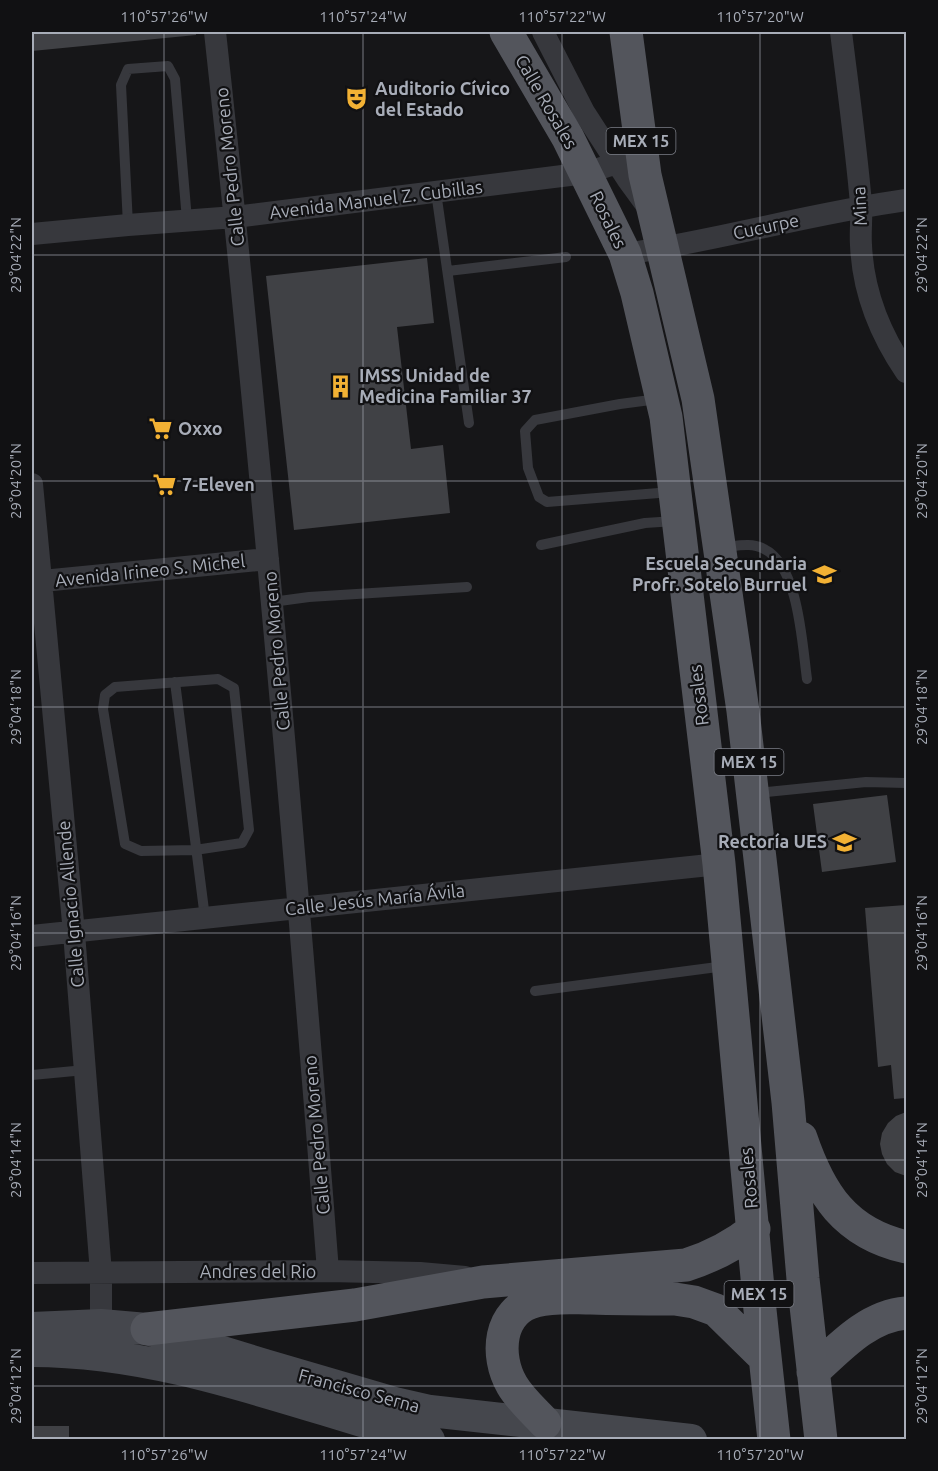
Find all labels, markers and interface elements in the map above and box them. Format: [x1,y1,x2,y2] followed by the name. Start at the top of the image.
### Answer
[120,8,208,25] text: 110°57'26"W
[319,8,407,25] text: 110°57'24"W
[518,8,606,25] text: 110°57'22"W
[716,8,804,25] text: 110°57'20"W
[512,51,582,152] street label: Calle Rosales
[375,78,510,119] place label: Auditorio Cívico del Estado
[344,86,370,112] theatre icon: Auditorio Cívico del Estado
[211,87,247,248] street label: Calle Pedro Moreno
[606,128,676,154] road number: MEX 15
[268,176,484,222] street label: Avenida Manuel Z. Cubillas
[848,186,870,226] street label: Mina
[586,188,631,252] street label: Rosales
[731,209,801,243] street label: Cucurpe
[7,217,24,293] text: 29°04'22"N
[913,217,930,293] text: 29°04'22"N
[359,365,532,406] place label: IMSS Unidad de Medicina Familiar 37
[328,373,354,399] building icon: IMSS Unidad de Medicina Familiar 37
[147,416,173,442] supermarket icon: Oxxo
[178,418,223,438] place label: Oxxo
[7,443,24,519] text: 29°04'20"N
[913,443,930,519] text: 29°04'20"N
[151,472,177,498] supermarket icon: 7-Eleven
[182,474,255,494] place label: 7-Eleven
[54,550,246,590] street label: Avenida Irineo S. Michel
[632,553,808,594] place label: Escuela Secundaria Profr. Sotelo Burruel
[812,561,838,587] school or university icon: Escuela Secundaria Profr. Sotelo Burruel
[259,571,293,732] street label: Calle Pedro Moreno
[684,663,712,727] street label: Rosales
[7,669,24,745] text: 29°04'18"N
[913,669,930,745] text: 29°04'18"N
[714,749,783,775] road number: MEX 15
[53,820,87,988] street label: Calle Ignacio Allende
[832,829,858,855] school or university icon: Rectoría UES
[718,831,827,851] place label: Rectoría UES
[284,879,466,918] street label: Calle Jesús María Ávila
[7,895,24,971] text: 29°04'16"N
[913,895,930,971] text: 29°04'16"N
[299,1055,333,1216] street label: Calle Pedro Moreno
[7,1122,24,1198] text: 29°04'14"N
[913,1122,930,1198] text: 29°04'14"N
[735,1147,761,1209] street label: Rosales
[200,1261,316,1281] street label: Andres del Rio
[724,1281,794,1307] road number: MEX 15
[7,1348,24,1424] text: 29°04'12"N
[913,1348,930,1424] text: 29°04'12"N
[296,1364,422,1416] street label: Francisco Serna
[120,1446,208,1463] text: 110°57'26"W
[319,1446,407,1463] text: 110°57'24"W
[518,1446,606,1463] text: 110°57'22"W
[716,1446,804,1463] text: 110°57'20"W

